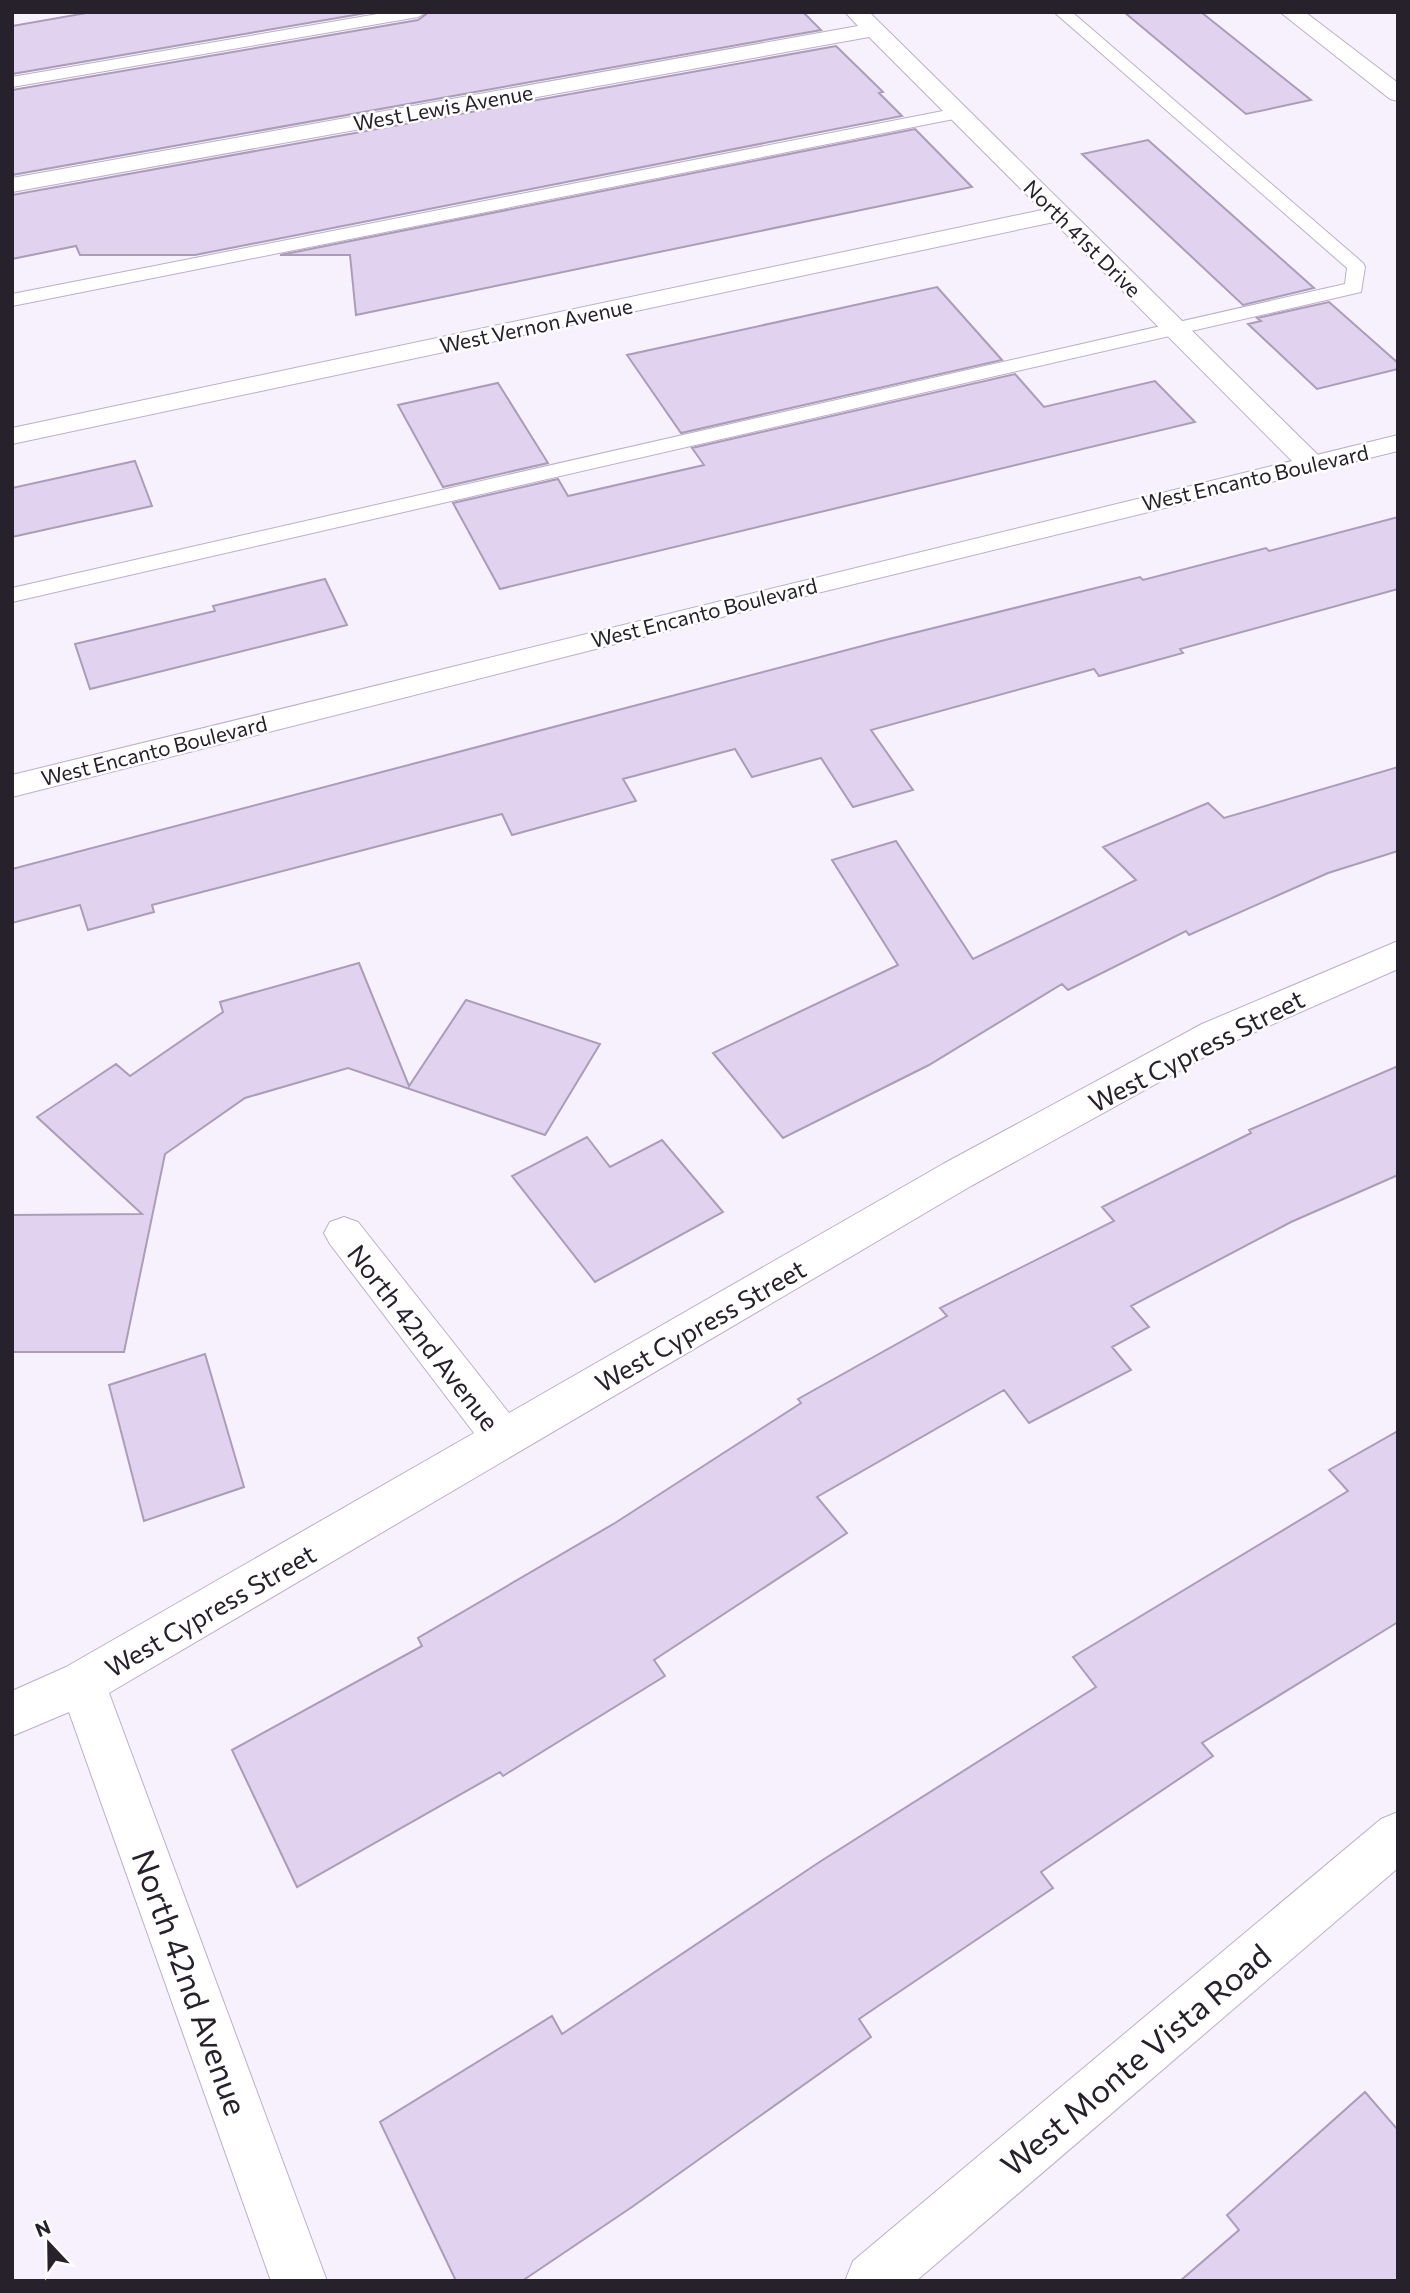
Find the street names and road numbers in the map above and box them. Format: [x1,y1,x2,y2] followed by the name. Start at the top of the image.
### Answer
[351,79,535,135] street label: West Lewis Avenue
[1019,174,1147,302] street label: North 41st Drive
[437,292,635,358] street label: West Vernon Avenue
[1139,439,1371,515] street label: West Encanto Boulevard
[589,572,819,652] street label: West Encanto Boulevard
[39,710,269,790] street label: West Encanto Boulevard
[1083,982,1309,1118] street label: West Cypress Street
[342,1238,506,1436] street label: North 42nd Avenue
[589,1252,811,1398] street label: West Cypress Street
[99,1537,321,1683] street label: West Cypress Street
[124,1844,258,2120] street label: North 42nd Avenue
[992,1934,1278,2184] street label: West Monte Vista Road

